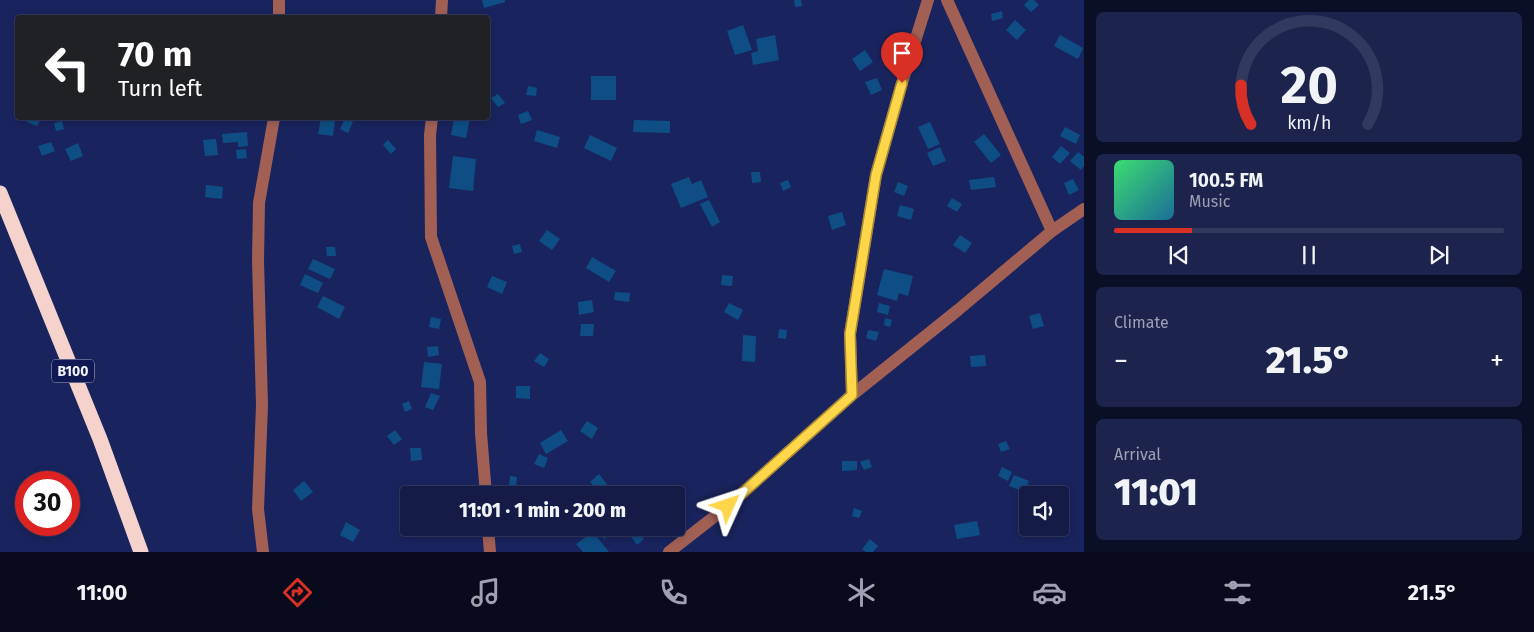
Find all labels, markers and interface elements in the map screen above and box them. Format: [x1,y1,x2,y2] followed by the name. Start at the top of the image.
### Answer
[881,32,923,83] pin
[118,33,192,75] text: 70 m
[35,35,100,100] icon: left
[888,39,916,67] icon: arrive
[1280,54,1338,117] text: 20
[118,75,202,102] text: Turn left
[1287,112,1331,134] text: km/h
[1189,169,1263,192] text: 100.5 FM
[1189,192,1230,211] text: Music
[1165,241,1193,269] icon: previous
[1295,241,1323,269] icon: pause
[1425,241,1453,269] icon: next
[1114,313,1169,332] text: Climate
[1266,337,1352,383] text: 21.5°
[1114,344,1128,377] text: −
[1490,344,1504,377] text: +
[52,360,94,382] road number: B100
[1114,445,1161,464] text: Arrival
[1114,469,1198,515] text: 11:01
[15,471,80,536] speed limit sign: 30
[701,479,753,531] position arrow
[1019,486,1069,536] map controls
[1019,486,1069,536] button: sound
[459,499,626,522] text: 11:01 · 1 min · 200 m
[280,575,315,610] icon: directions
[468,575,503,610] icon: music
[656,575,691,610] icon: phone
[844,575,879,610] icon: climate
[1032,575,1067,610] icon: car
[1220,575,1255,610] icon: filters
[76,579,128,606] text: 11:00
[1408,579,1457,606] text: 21.5°

